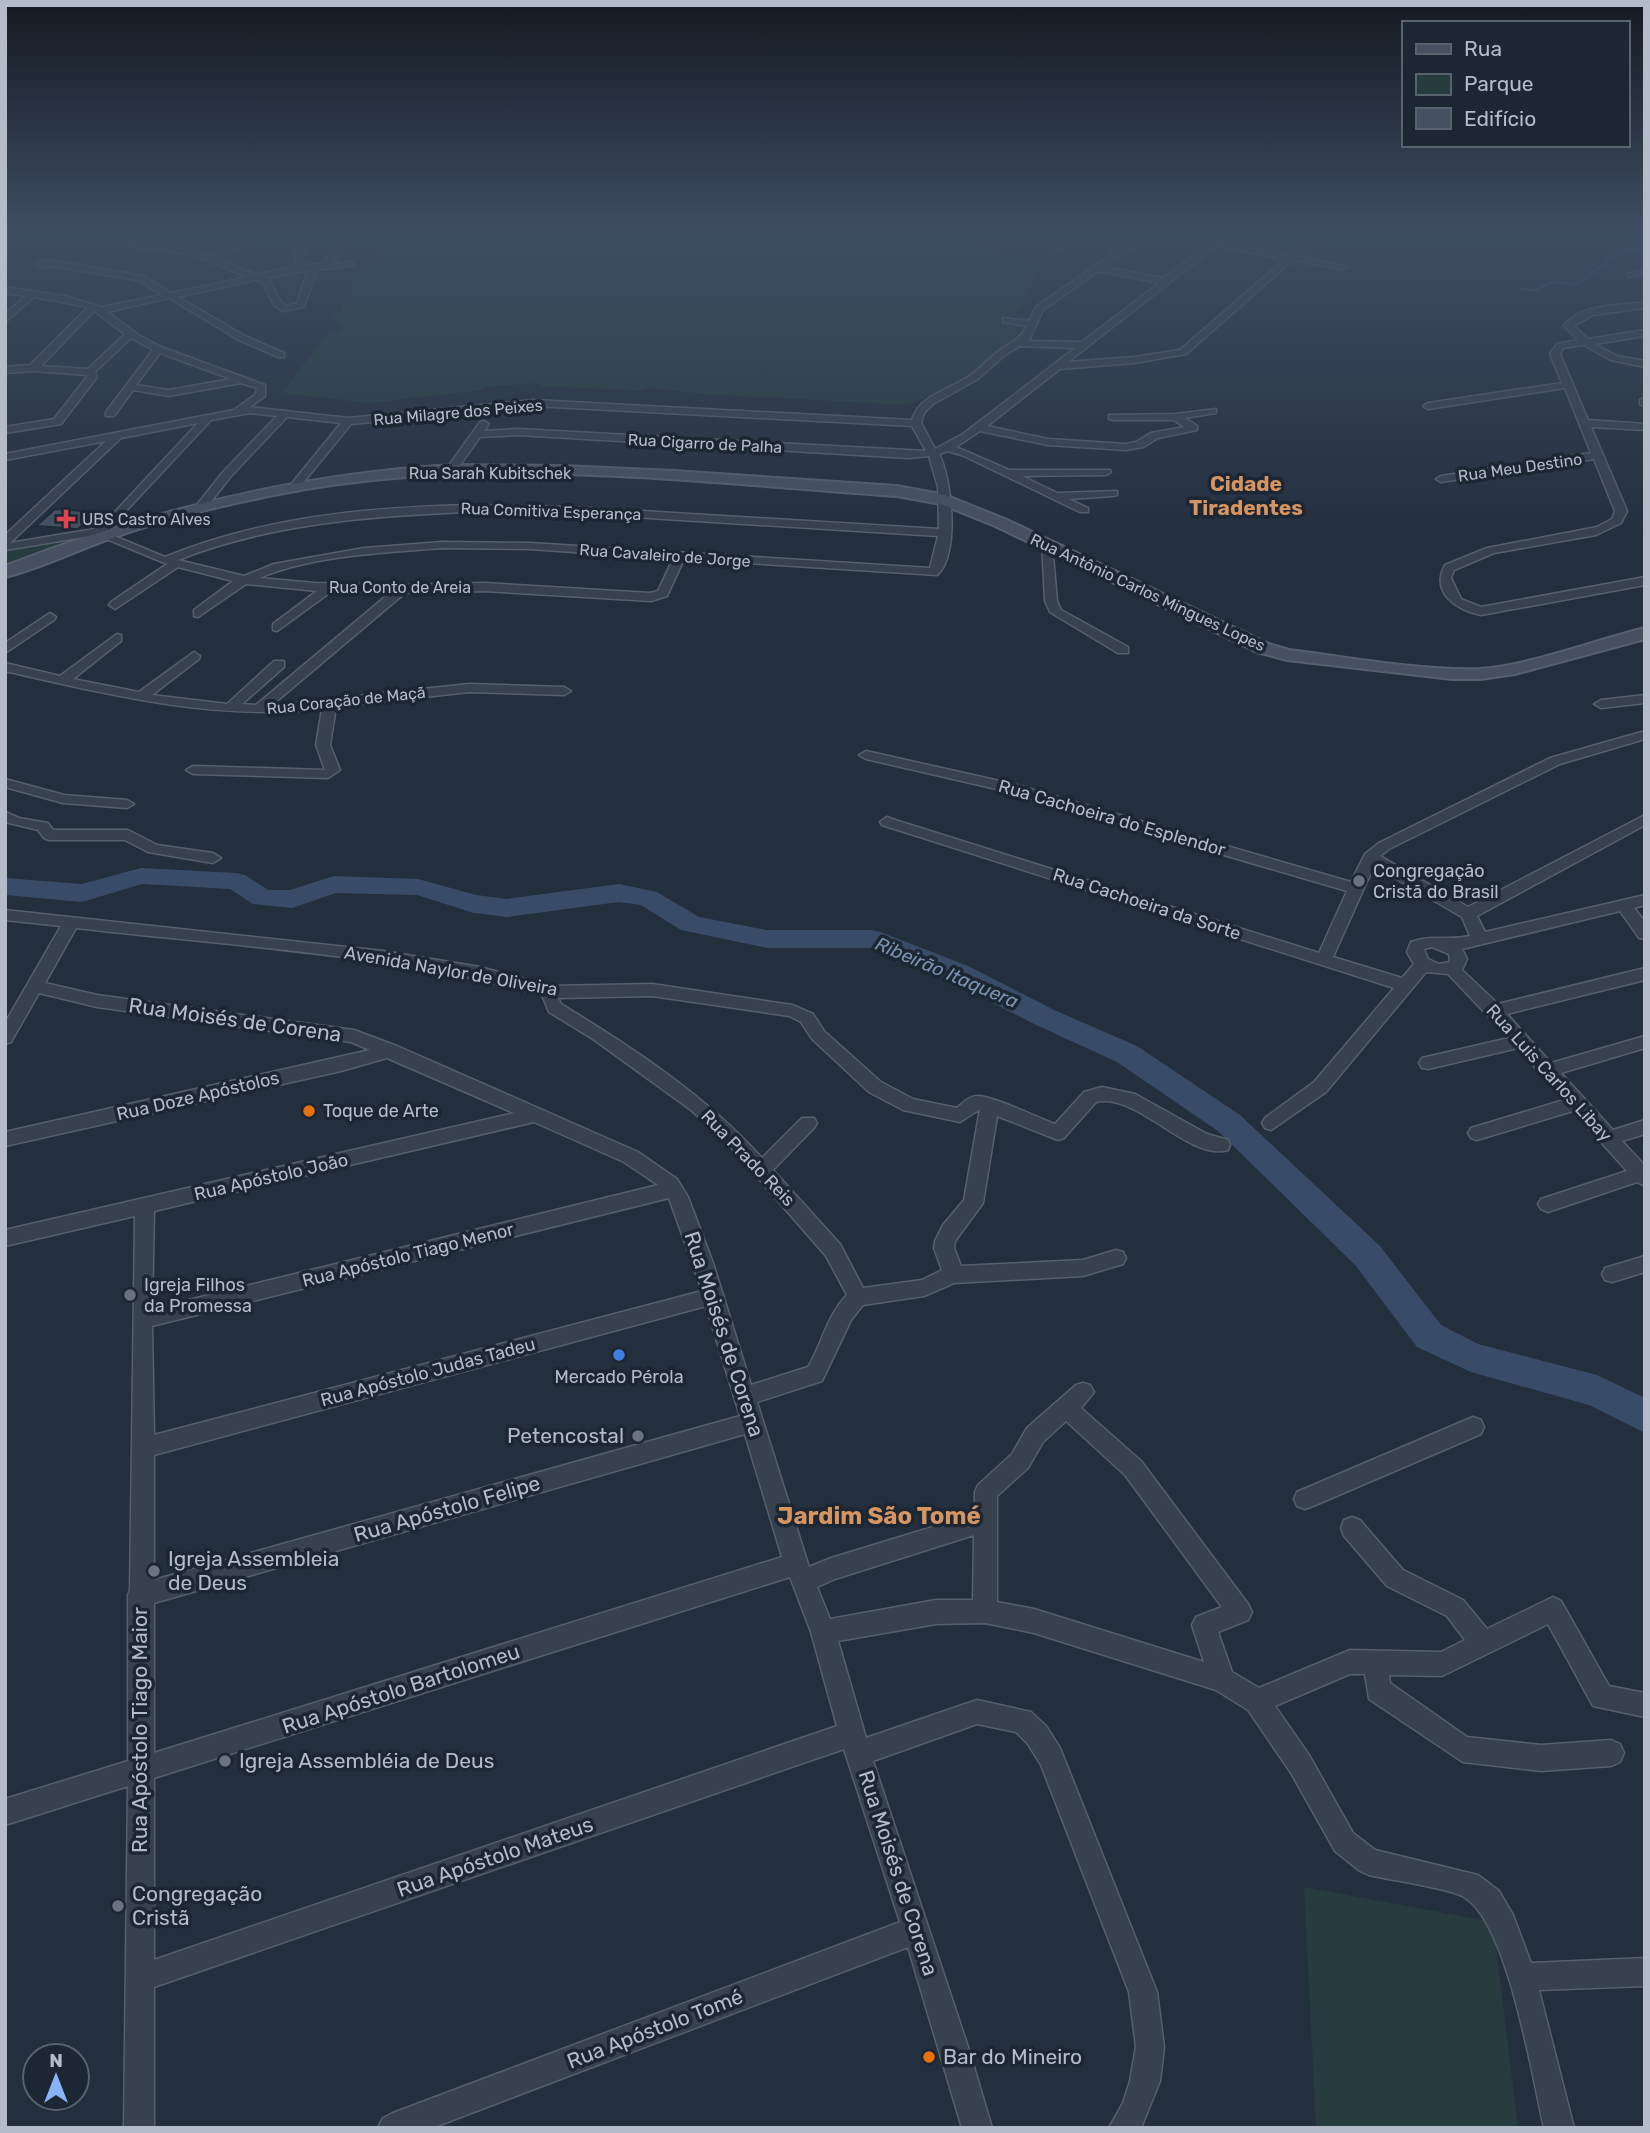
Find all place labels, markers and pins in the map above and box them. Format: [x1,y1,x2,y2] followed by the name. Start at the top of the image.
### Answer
[56,509,76,529] marker: UBS Castro Alves
[82,510,211,529] place label: UBS Castro Alves
[1373,860,1499,903] place label: Congregação Cristã do Brasil
[1351,873,1367,889] marker: Congregação Cristã do Brasil
[323,1100,439,1122] place label: Toque de Arte
[301,1103,317,1119] marker: Toque de Arte
[144,1274,252,1317] place label: Igreja Filhos da Promessa
[122,1287,138,1303] marker: Igreja Filhos da Promessa
[611,1347,627,1363] marker: Mercado Pérola
[554,1366,684,1388] place label: Mercado Pérola
[507,1423,624,1448] place label: Petencostal
[630,1428,646,1444] marker: Petencostal
[168,1546,339,1595] place label: Igreja Assembleia de Deus
[146,1563,162,1579] marker: Igreja Assembleia de Deus
[239,1748,494,1773] place label: Igreja Assembléia de Deus
[217,1753,233,1769] marker: Igreja Assembléia de Deus
[132,1881,262,1930] place label: Congregação Cristã
[110,1898,126,1914] marker: Congregação Cristã
[943,2044,1082,2069] place label: Bar do Mineiro
[921,2049,937,2065] marker: Bar do Mineiro

